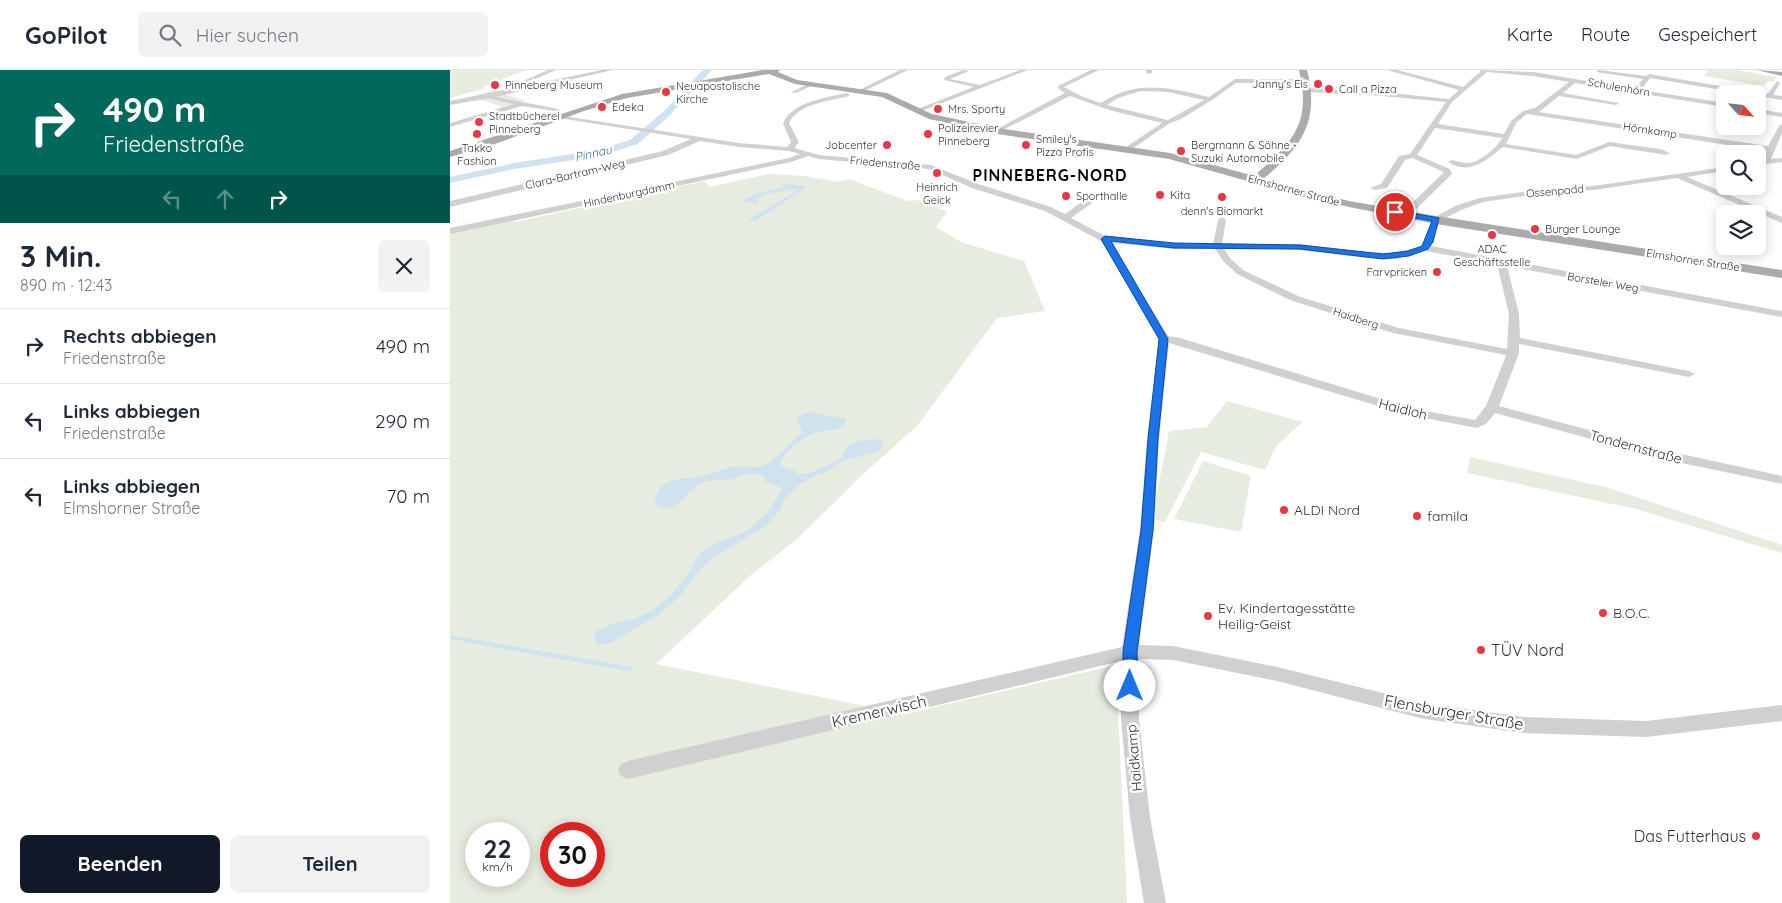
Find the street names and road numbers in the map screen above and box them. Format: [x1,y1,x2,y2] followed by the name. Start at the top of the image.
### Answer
[1587,75,1651,99] street label: Schulenhörn
[1622,119,1678,141] street label: Hörnkamp
[849,153,921,173] street label: Friedenstraße
[524,156,626,192] street label: Clara-Bartram-Weg
[1247,171,1341,209] street label: Elmshorner Straße
[582,177,676,211] street label: Hindenburgdamm
[1526,181,1584,201] street label: Ossenpadd
[1645,246,1741,274] street label: Elmshorner Straße
[1566,269,1640,295] street label: Borsteler Weg
[1331,304,1381,332] street label: Haidberg
[1377,394,1429,424] street label: Haidloh
[1588,426,1684,468] street label: Tondernstraße
[830,690,928,732] street label: Kremerwisch
[1383,690,1525,734] street label: Flensburger Straße
[1122,724,1146,792] street label: Haidkamp

